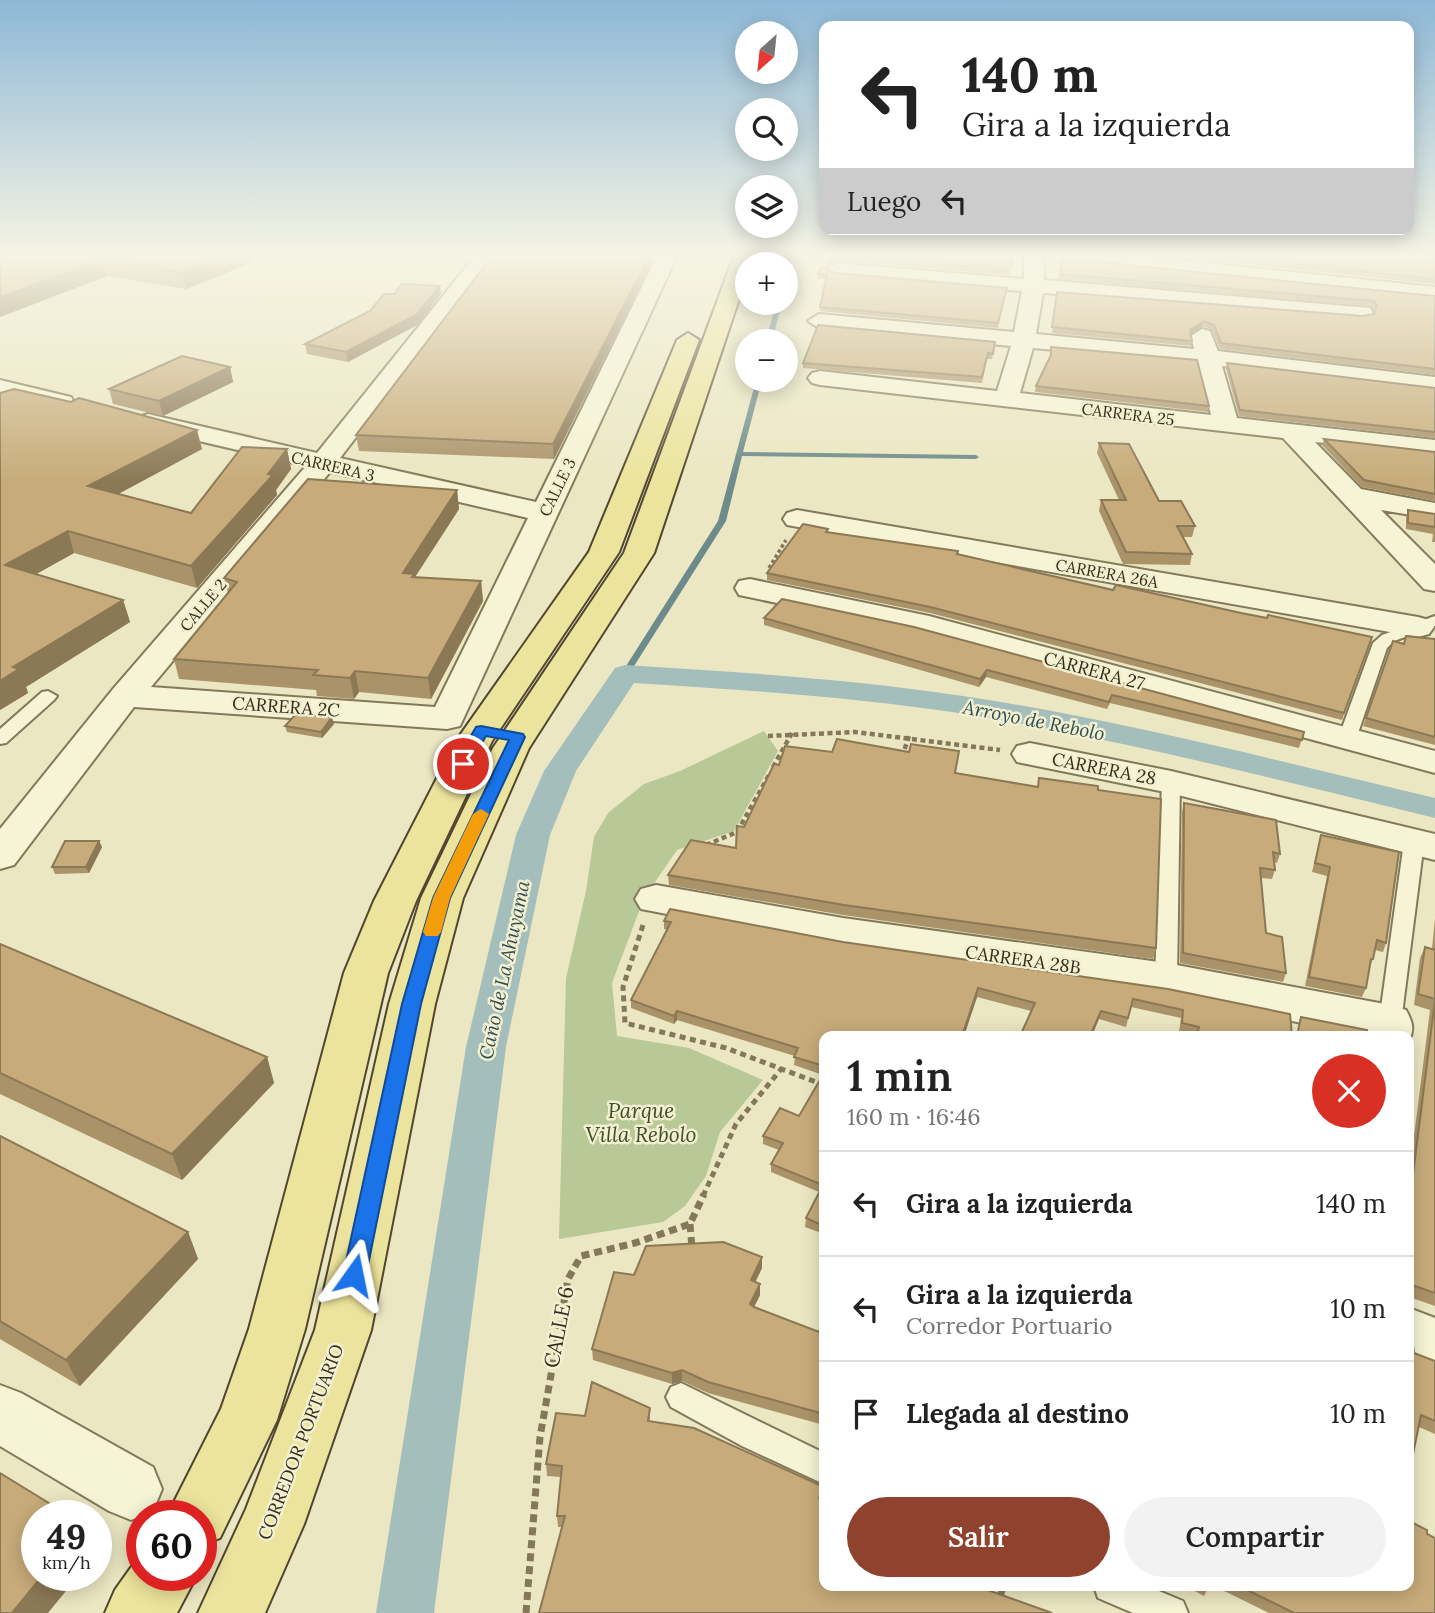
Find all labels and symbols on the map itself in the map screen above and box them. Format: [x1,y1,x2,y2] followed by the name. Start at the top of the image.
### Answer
[735,21,798,84] north arrow
[1080,398,1176,430] street label: CARRERA 25
[289,447,377,485] street label: CARRERA 3
[534,454,580,520] street label: CALLE 3
[1054,554,1161,592] street label: CARRERA 26A
[175,575,231,635] street label: CALLE 2
[1041,646,1147,695] street label: CARRERA 27
[231,691,341,722] street label: CARRERA 2C
[960,694,1107,746] water label: Arroyo de Rebolo
[433,734,493,794] pin
[1050,747,1158,790] street label: CARRERA 28
[473,878,535,1062] water label: Caño de La Ahuyama
[964,940,1082,979] street label: CARRERA 28B
[585,1097,697,1148] park label: Parque Villa Rebolo
[317,1238,391,1312] position arrow
[537,1284,580,1370] street label: CALLE 6
[253,1341,349,1543] street label: CORREDOR PORTUARIO
[126,1500,217,1591] speed limit sign: 60

